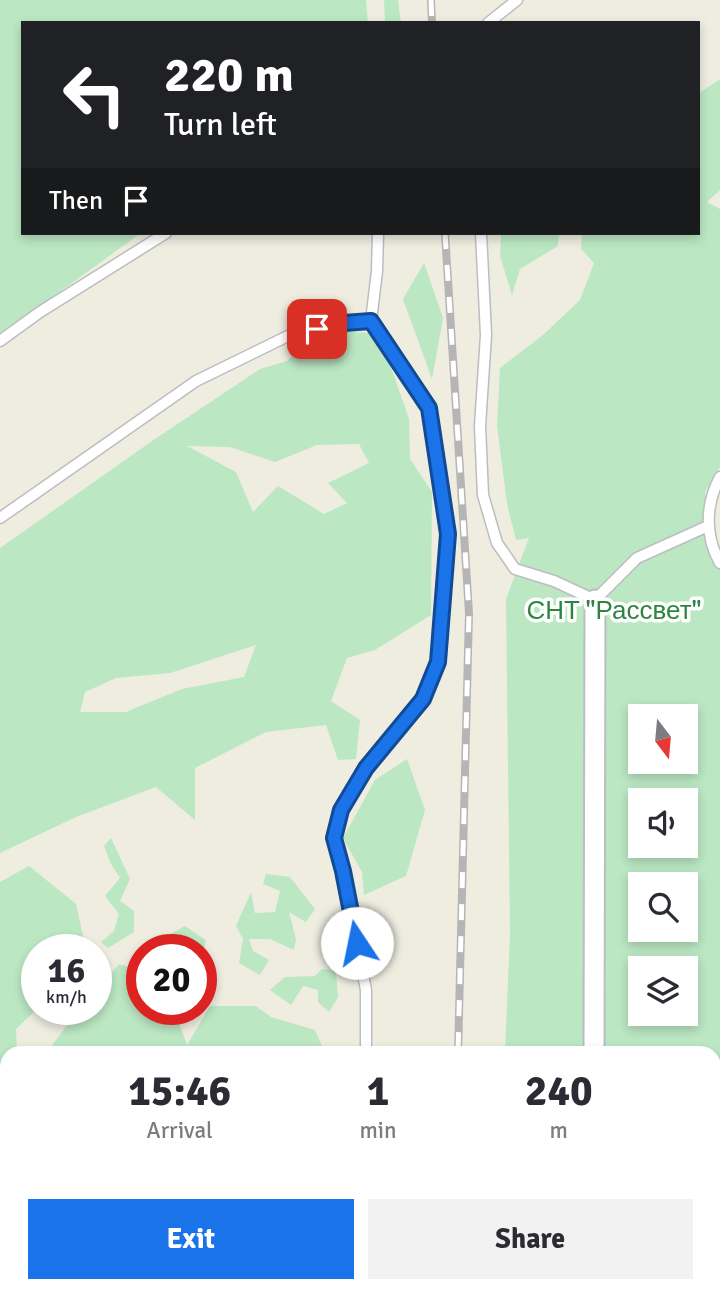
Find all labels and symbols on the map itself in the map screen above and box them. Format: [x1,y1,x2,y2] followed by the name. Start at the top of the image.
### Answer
[287,299,347,359] pin
[526,595,702,627] park label: СНТ "Рассвет"
[628,704,698,774] north arrow
[320,906,394,980] position arrow
[126,934,217,1025] speed limit sign: 20

